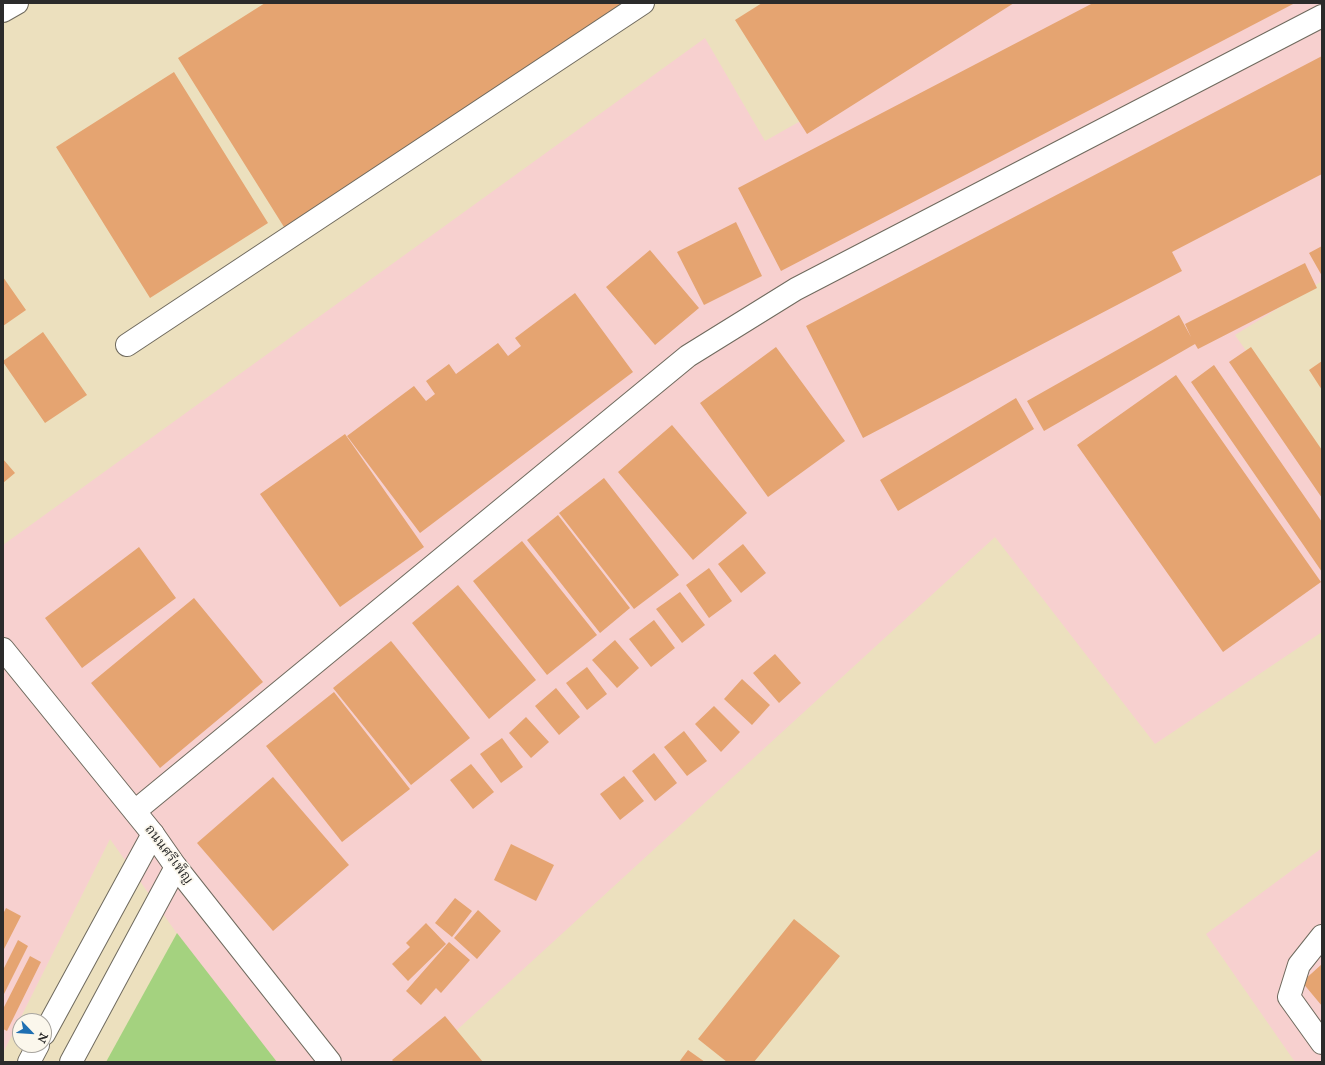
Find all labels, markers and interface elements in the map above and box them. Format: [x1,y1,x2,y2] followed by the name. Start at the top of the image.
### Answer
[140,822,196,888] street label: ถนนศรีเพ็ญ
[12,1013,52,1053] north arrow
[34,1030,50,1045] text: N

